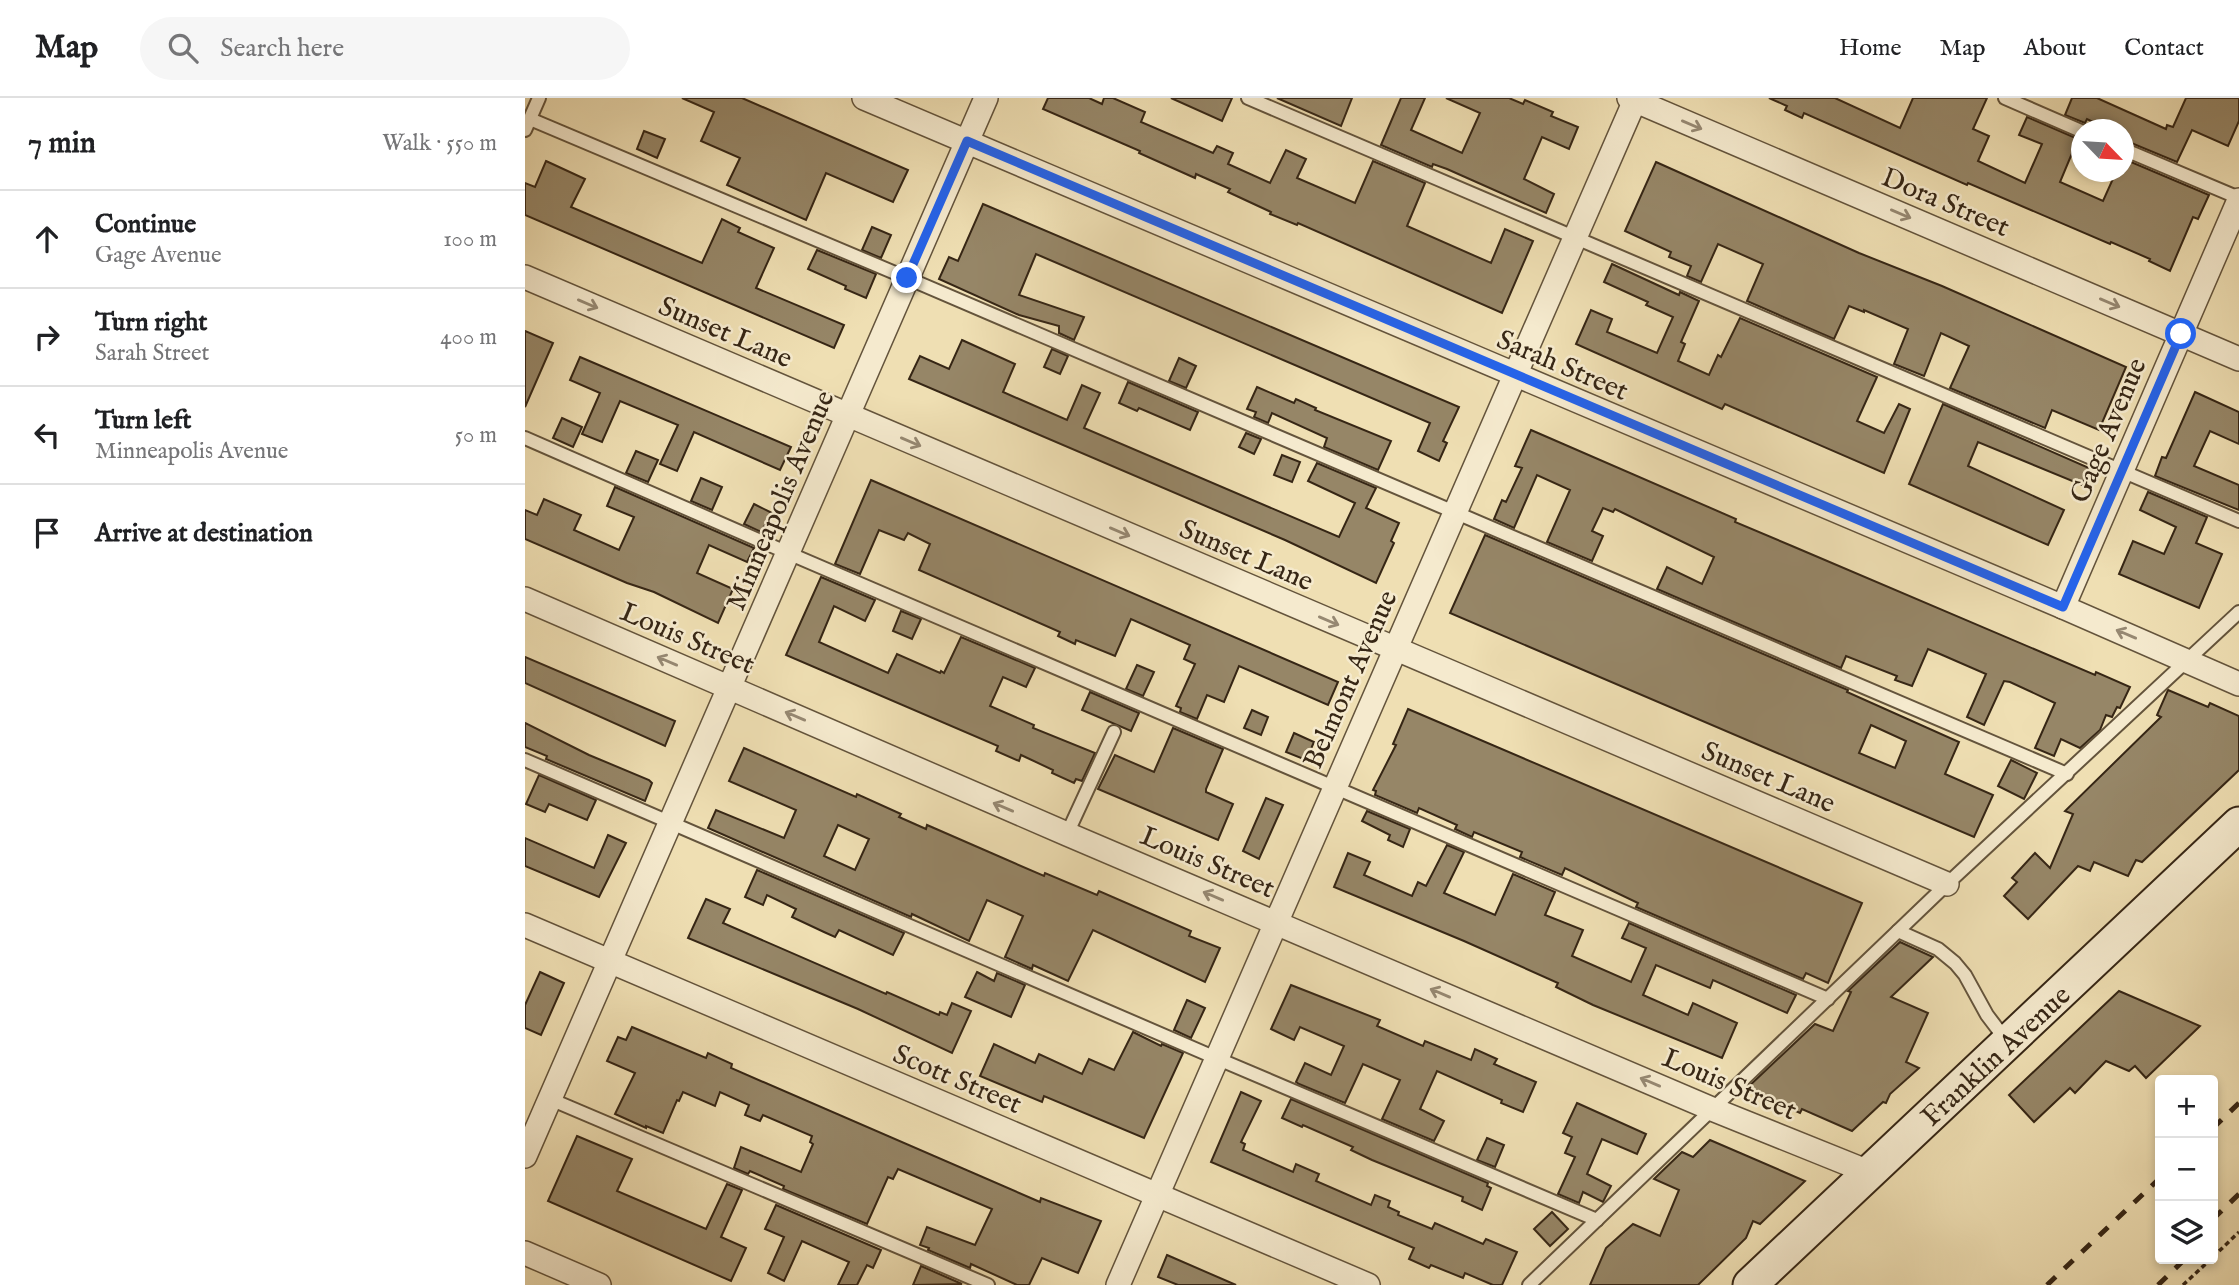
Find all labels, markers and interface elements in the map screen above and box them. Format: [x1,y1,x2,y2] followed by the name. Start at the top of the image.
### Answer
[140,17,630,80] search box
[35,27,98,69] text: Map
[164,29,202,67] icon: search
[220,32,344,65] text: Search here
[1839,33,1902,64] text: Home
[1940,33,1986,64] text: Map
[2024,33,2086,64] text: About
[2124,33,2204,64] text: Contact
[1680,119,1702,132] one-way arrow
[2071,119,2134,182] north arrow
[28,125,96,163] text: 7 min
[382,129,497,158] text: Walk · 550 m
[1876,161,2015,246] street label: Dora Street
[95,208,196,241] text: Continue
[1890,208,1911,221] one-way arrow
[28,220,66,258] icon: ahead
[443,225,497,254] text: 100 m
[95,241,222,270] text: Gage Avenue
[891,262,922,293] route end
[653,289,797,377] street label: Sunset Lane
[576,298,598,311] one-way arrow
[2099,298,2120,311] one-way arrow
[95,306,208,339] text: Turn right
[28,318,66,356] icon: right
[2165,318,2196,349] route start
[440,323,497,352] text: 400 m
[1491,323,1633,410] street label: Sarah Street
[95,339,210,368] text: Sarah Street
[2063,353,2156,509] street label: Gage Avenue
[719,386,843,616] street label: Minneapolis Avenue
[95,404,192,437] text: Turn left
[28,416,66,454] icon: left
[455,421,497,450] text: 50 m
[899,436,921,449] one-way arrow
[95,437,288,466] text: Minneapolis Avenue
[1174,512,1318,600] street label: Sunset Lane
[28,514,66,552] icon: arrive
[95,517,313,550] text: Arrive at destination
[1108,526,1130,539] one-way arrow
[1296,585,1406,775] street label: Belmont Avenue
[615,595,760,683] street label: Louis Street
[1318,615,1339,628] one-way arrow
[2115,627,2137,640] one-way arrow
[657,654,678,667] one-way arrow
[784,709,806,722] one-way arrow
[1696,734,1840,822] street label: Sunset Lane
[993,800,1014,813] one-way arrow
[1135,819,1280,907] street label: Louis Street
[1202,888,1224,901] one-way arrow
[1915,979,2079,1135] street label: Franklin Avenue
[1430,985,1452,998] one-way arrow
[887,1038,1027,1123] street label: Scott Street
[1657,1041,1802,1129] street label: Louis Street
[1639,1075,1661,1088] one-way arrow
[2155,1075,2218,1264] map controls
[2155,1075,2218,1138] button: +
[2155,1138,2218,1201] button: −
[2155,1201,2218,1264] button: layers

